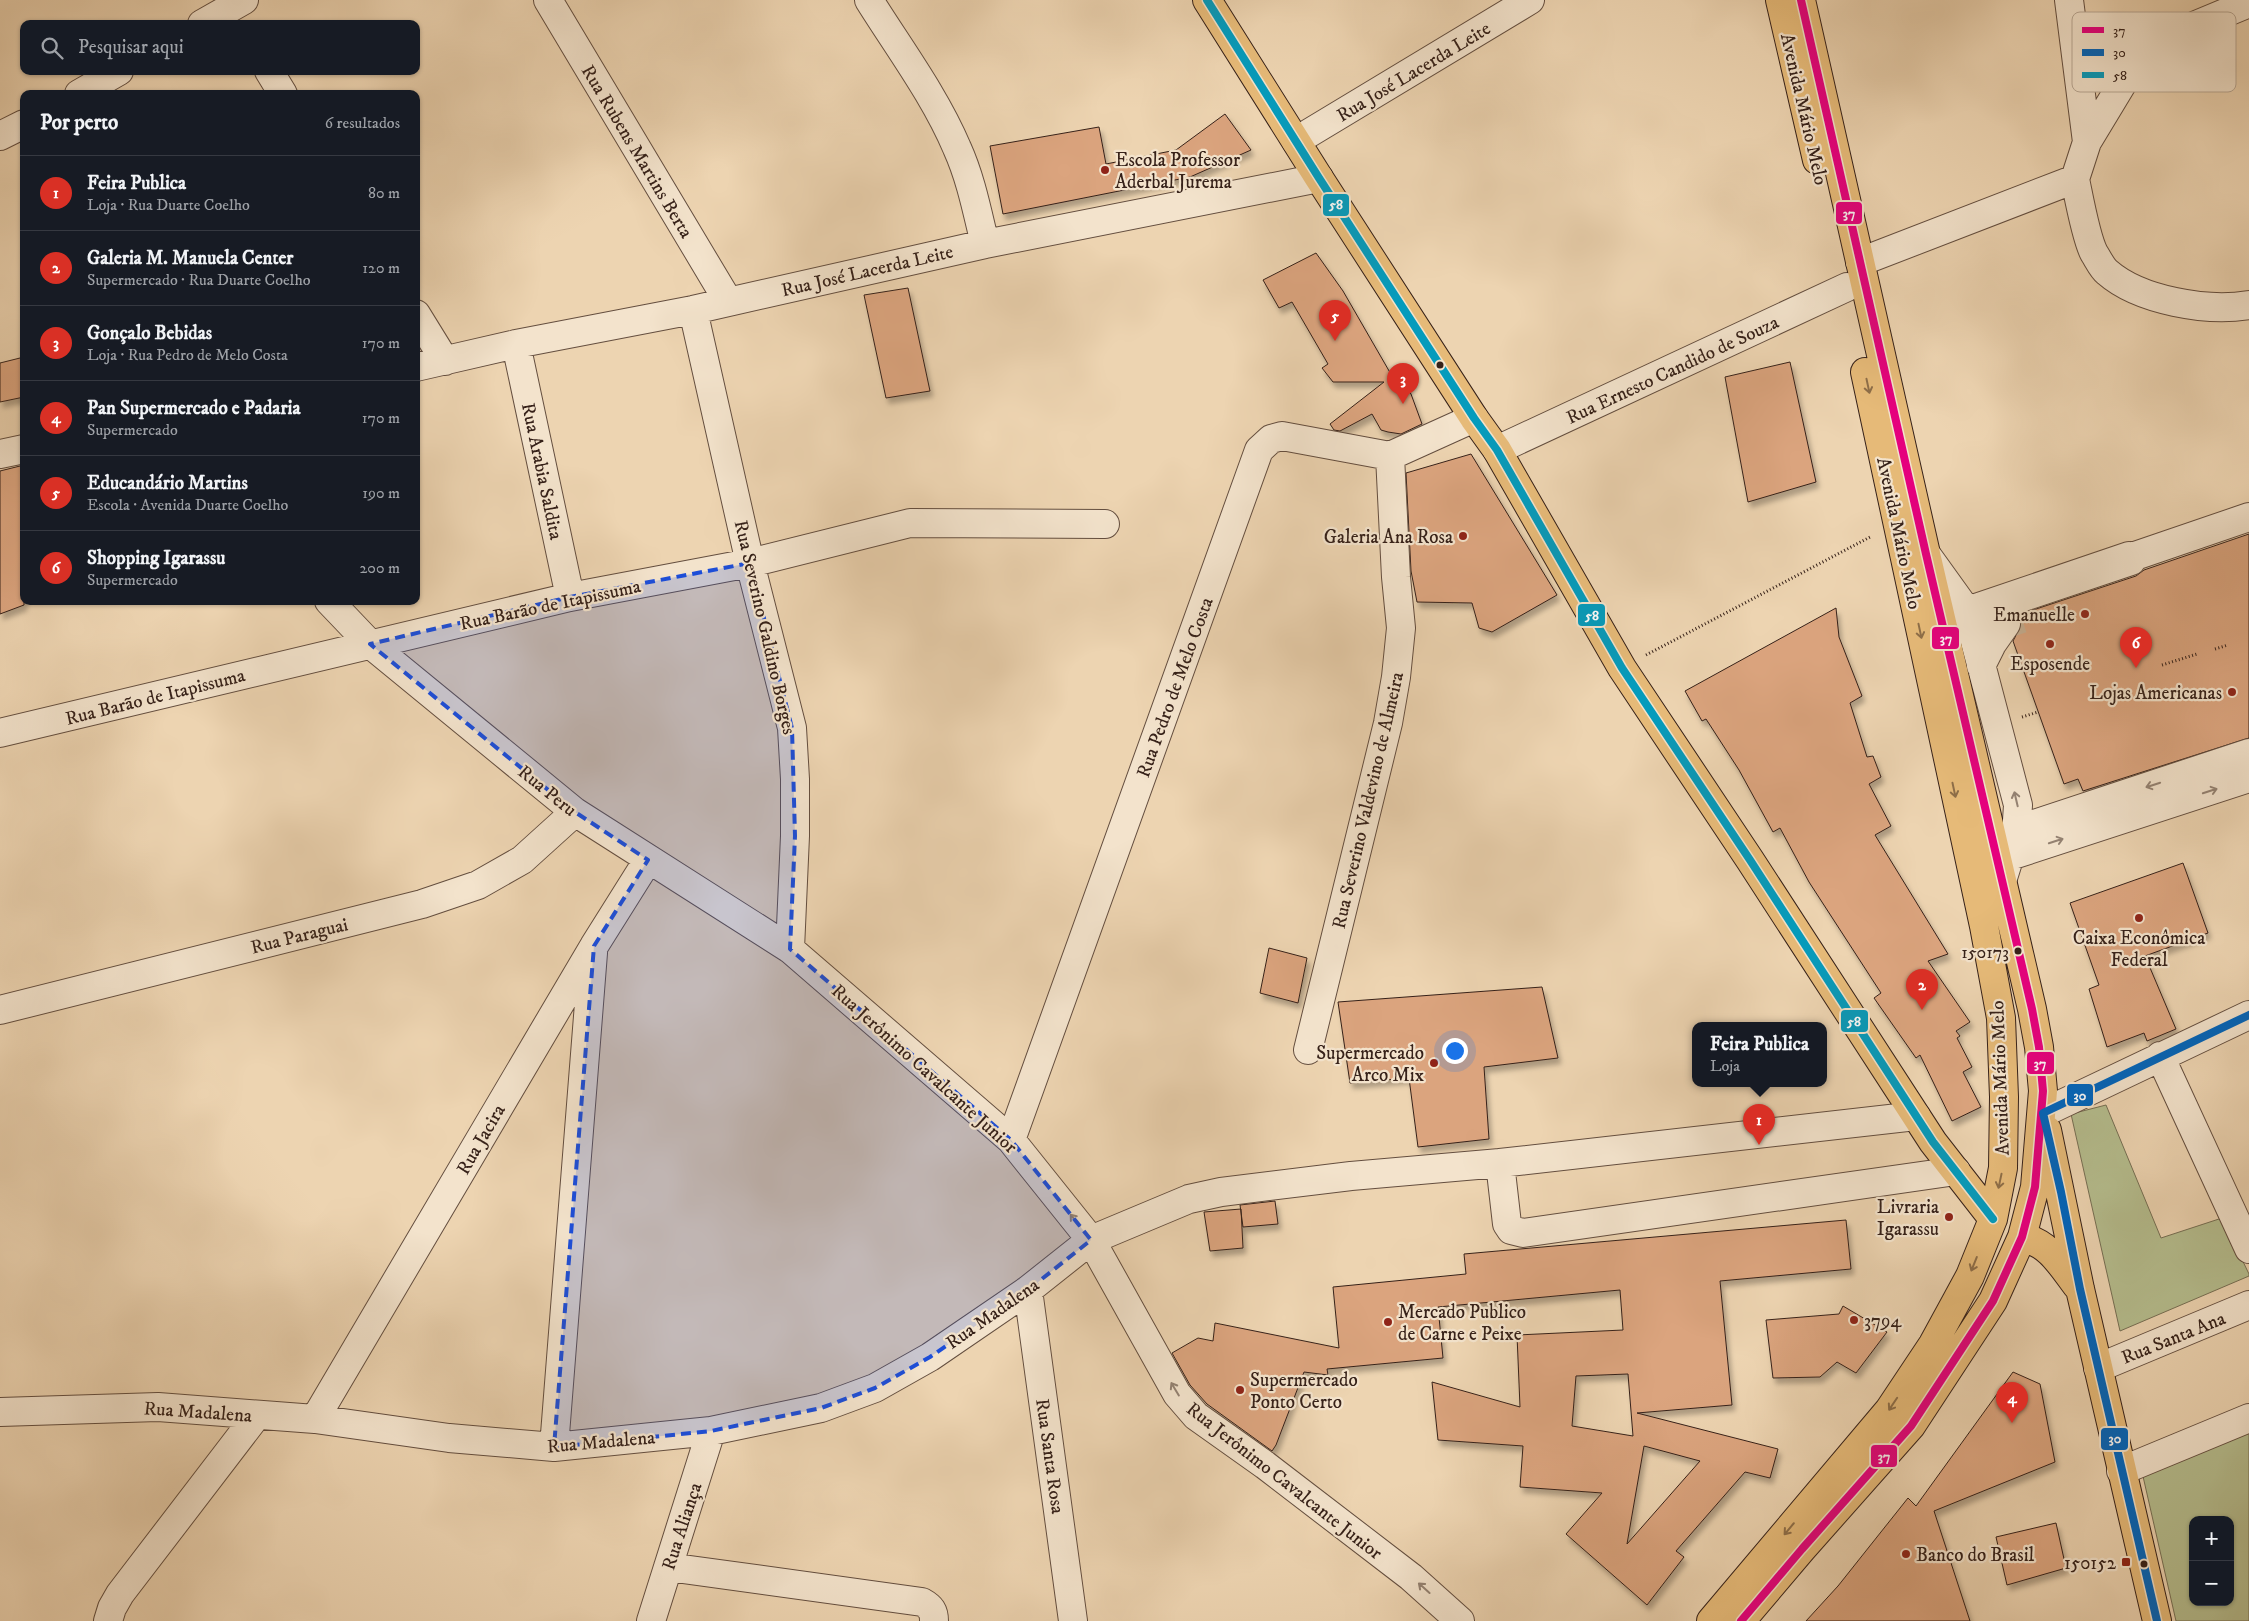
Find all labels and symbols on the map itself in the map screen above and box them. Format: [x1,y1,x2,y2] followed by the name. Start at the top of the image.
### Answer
[2072,12,2236,92] legend
[1333,17,1495,127] street label: Rua José Lacerda Leite
[2113,22,2126,40] text: 37
[1775,31,1832,187] street label: Avenida Mário Melo
[2113,44,2126,62] text: 30
[576,61,698,242] street label: Rua Rubens Martins Berta
[2113,67,2127,85] text: 58
[1115,149,1240,194] place label: Escola Professor Aderbal Jurema
[1099,164,1111,176] marker: Escola Professor Aderbal Jurema
[1322,193,1350,217] line badge: 58
[1328,196,1343,214] text: 58
[1835,201,1863,225] line badge: 37
[1843,205,1855,223] text: 37
[779,240,956,302] street label: Rua José Lacerda Leite
[1319,300,1351,341] pin: 5
[1563,311,1783,430] street label: Rua Ernesto Candido de Souza
[1435,360,1445,370] unlabelled marker
[1387,363,1419,404] pin: 3
[1864,378,1873,394] one-way arrow
[516,401,567,542] street label: Rua Arabia Saldita
[1871,455,1926,611] street label: Avenida Mário Melo
[729,518,800,737] street label: Rua Severino Galdino Borges
[1324,526,1453,549] place label: Galeria Ana Rosa
[1457,530,1469,542] marker: Galeria Ana Rosa
[458,575,643,636] street label: Rua Barão de Itapissuma
[1132,594,1219,781] street label: Rua Pedro de Melo Costa
[1577,603,1606,627] line badge: 58
[1993,604,2075,627] place label: Emanuelle
[1584,607,1599,625] text: 58
[2079,608,2091,620] marker: Emanuelle
[1916,622,1926,638] one-way arrow
[1931,626,1960,650] line badge: 37
[2120,627,2152,668] pin: 6
[1940,630,1952,648] text: 37
[2044,638,2056,650] marker: Esposende
[2010,653,2090,676] place label: Esposende
[63,664,248,731] street label: Rua Barão de Itapissuma
[1328,670,1409,931] street label: Rua Severino Valdevino de Almeira
[2089,682,2222,705] place label: Lojas Americanas
[2226,686,2238,698] marker: Lojas Americanas
[513,761,581,822] street label: Rua Peru
[1950,781,1960,797] one-way arrow
[2146,781,2161,790] one-way arrow
[2202,786,2218,795] one-way arrow
[2011,792,2020,808] one-way arrow
[2048,836,2064,846] one-way arrow
[2133,912,2145,924] marker: Caixa Econômica Federal
[248,913,351,960] street label: Rua Paraguai
[2073,927,2205,972] place label: Caixa Econômica Federal
[1961,942,2009,964] place label: 150173
[2013,946,2023,956] marker: 150173
[1906,969,1938,1010] pin: 2
[826,980,1022,1159] street label: Rua Jerônimo Cavalcante Junior
[1986,1000,2015,1156] street label: Avenida Mário Melo
[1840,1009,1869,1033] line badge: 58
[1846,1013,1861,1031] text: 58
[1442,1038,1468,1064] your location
[1316,1042,1425,1087] place label: Supermercado Arco Mix
[2026,1051,2055,1075] line badge: 37
[2034,1055,2046,1073] text: 37
[1428,1057,1440,1069] marker: Supermercado Arco Mix
[2066,1083,2094,1107] line badge: 30
[2074,1087,2087,1105] text: 30
[452,1100,511,1179] street label: Rua Jacira
[1743,1104,1775,1145] pin: 1
[1995,1172,2005,1188] one-way arrow
[1877,1196,1939,1241] place label: Livraria Igarassu
[1943,1211,1955,1223] marker: Livraria Igarassu
[1069,1213,1080,1226] one-way arrow
[1969,1256,1979,1271] one-way arrow
[942,1274,1044,1355] street label: Rua Madalena
[1398,1301,1526,1346] place label: Mercado Publico de Carne e Peixe
[2118,1307,2229,1370] street label: Rua Santa Ana
[1864,1310,1903,1333] place label: 3794
[1848,1314,1860,1326] marker: 3794
[1382,1316,1394,1328] marker: Mercado Publico de Carne e Peixe
[1250,1369,1358,1414] place label: Supermercado Ponto Certo
[1996,1382,2028,1423] pin: 4
[1170,1383,1180,1397] one-way arrow
[1234,1384,1246,1396] marker: Supermercado Ponto Certo
[143,1397,253,1428] street label: Rua Madalena
[1030,1397,1069,1515] street label: Rua Santa Rosa
[1888,1397,1898,1411] one-way arrow
[1182,1398,1387,1565] street label: Rua Jerônimo Cavalcante Junior
[546,1426,656,1459] street label: Rua Madalena
[2100,1427,2129,1451] line badge: 30
[2109,1430,2122,1448] text: 30
[1870,1444,1898,1468] line badge: 37
[1878,1448,1890,1466] text: 37
[657,1480,707,1573] street label: Rua Aliança
[1784,1522,1795,1535] one-way arrow
[1916,1544,2035,1567] place label: Banco do Brasil
[1900,1548,1912,1560] marker: Banco do Brasil
[2064,1552,2117,1575] place label: 150152
[2120,1556,2132,1568] marker: 150152
[2139,1559,2149,1569] unlabelled marker
[1418,1582,1431,1594] one-way arrow

